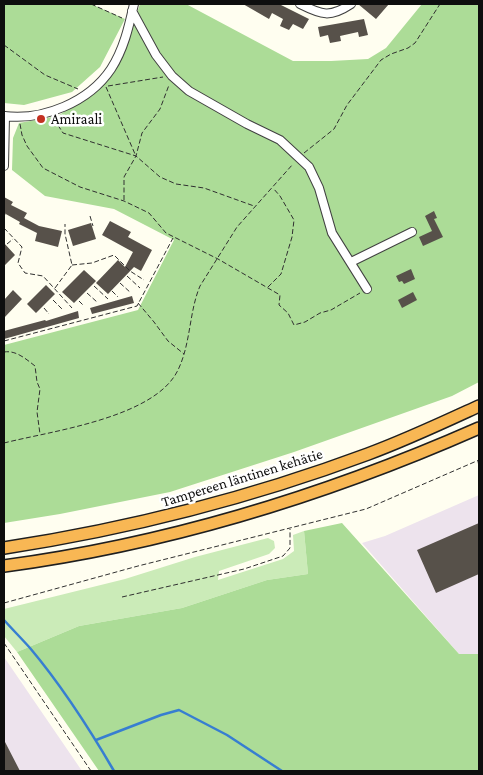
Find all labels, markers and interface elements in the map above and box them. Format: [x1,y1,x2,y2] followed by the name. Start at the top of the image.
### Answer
[51,110,102,128] place label: Amiraali
[35,113,47,125] marker: Amiraali
[159,445,325,511] street label: Tampereen läntinen kehätie

